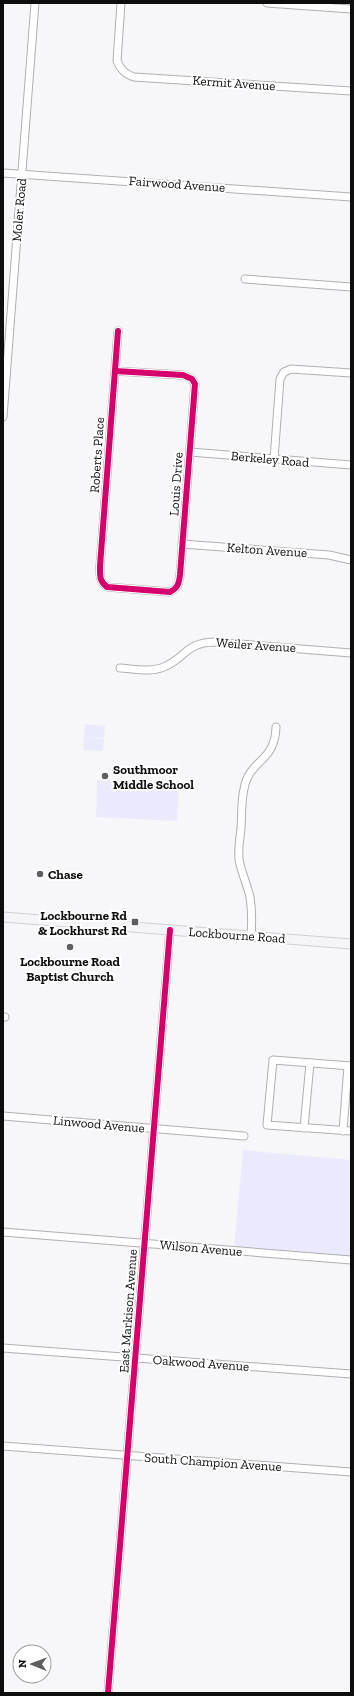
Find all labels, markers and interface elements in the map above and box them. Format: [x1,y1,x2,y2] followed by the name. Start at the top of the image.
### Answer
[192,73,276,93] street label: Kermit Avenue
[128,173,226,195] street label: Fairwood Avenue
[9,178,29,242] street label: Moler Road
[87,417,107,493] street label: Roberts Place
[230,448,310,470] street label: Berkeley Road
[166,452,186,516] street label: Louis Drive
[226,540,308,560] street label: Kelton Avenue
[216,635,296,655] street label: Weiler Avenue
[113,762,194,792] place label: Southmoor Middle School
[100,771,110,781] marker: Southmoor Middle School
[48,867,83,882] place label: Chase
[35,869,45,879] marker: Chase
[38,908,128,938] place label: Lockbourne Rd & Lockhurst Rd
[130,917,140,927] marker: Lockbourne Rd & Lockhurst Rd
[188,924,286,946] street label: Lockbourne Road
[65,942,75,952] marker: Lockbourne Road Baptist Church
[20,954,121,984] place label: Lockbourne Road Baptist Church
[53,1113,145,1135] street label: Linwood Avenue
[159,1237,243,1259] street label: Wilson Avenue
[116,1248,140,1374] street label: East Markison Avenue
[152,1352,250,1374] street label: Oakwood Avenue
[144,1450,282,1474] street label: South Champion Avenue
[12,1644,52,1684] north arrow
[16,1659,29,1668] text: N

